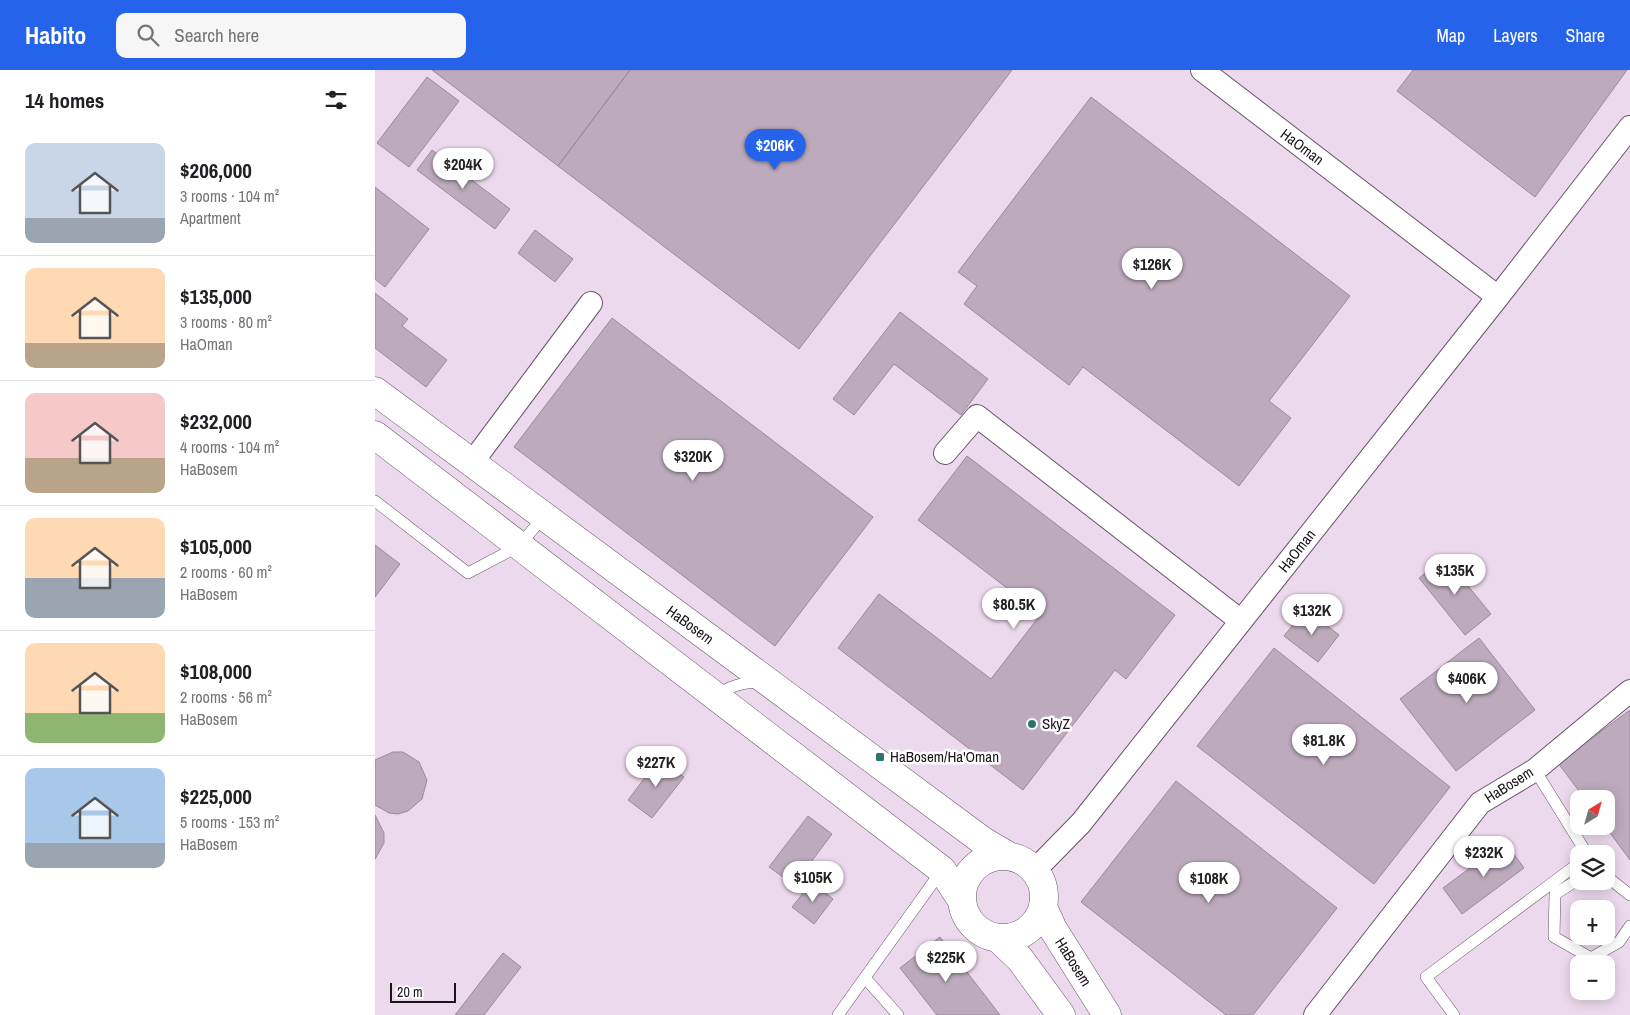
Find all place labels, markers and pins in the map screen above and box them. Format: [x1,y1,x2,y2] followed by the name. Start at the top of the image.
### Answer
[740,128,810,171] pin: $206K
[428,148,498,190] pin: $204K
[1117,248,1187,290] pin: $126K
[658,440,728,482] pin: $320K
[1420,554,1490,596] pin: $135K
[973,588,1055,630] pin: $80.5K
[1277,594,1347,636] pin: $132K
[1432,662,1502,704] pin: $406K
[1042,713,1071,734] place label: SkyZ
[1026,718,1038,730] marker: SkyZ
[1283,724,1365,766] pin: $81.8K
[621,746,691,788] pin: $227K
[890,746,999,767] place label: HaBosem/Ha'Oman
[874,751,886,763] marker: HaBosem/Ha'Oman
[1449,836,1519,878] pin: $232K
[778,860,848,903] pin: $105K
[1174,862,1244,904] pin: $108K
[911,940,981,983] pin: $225K

